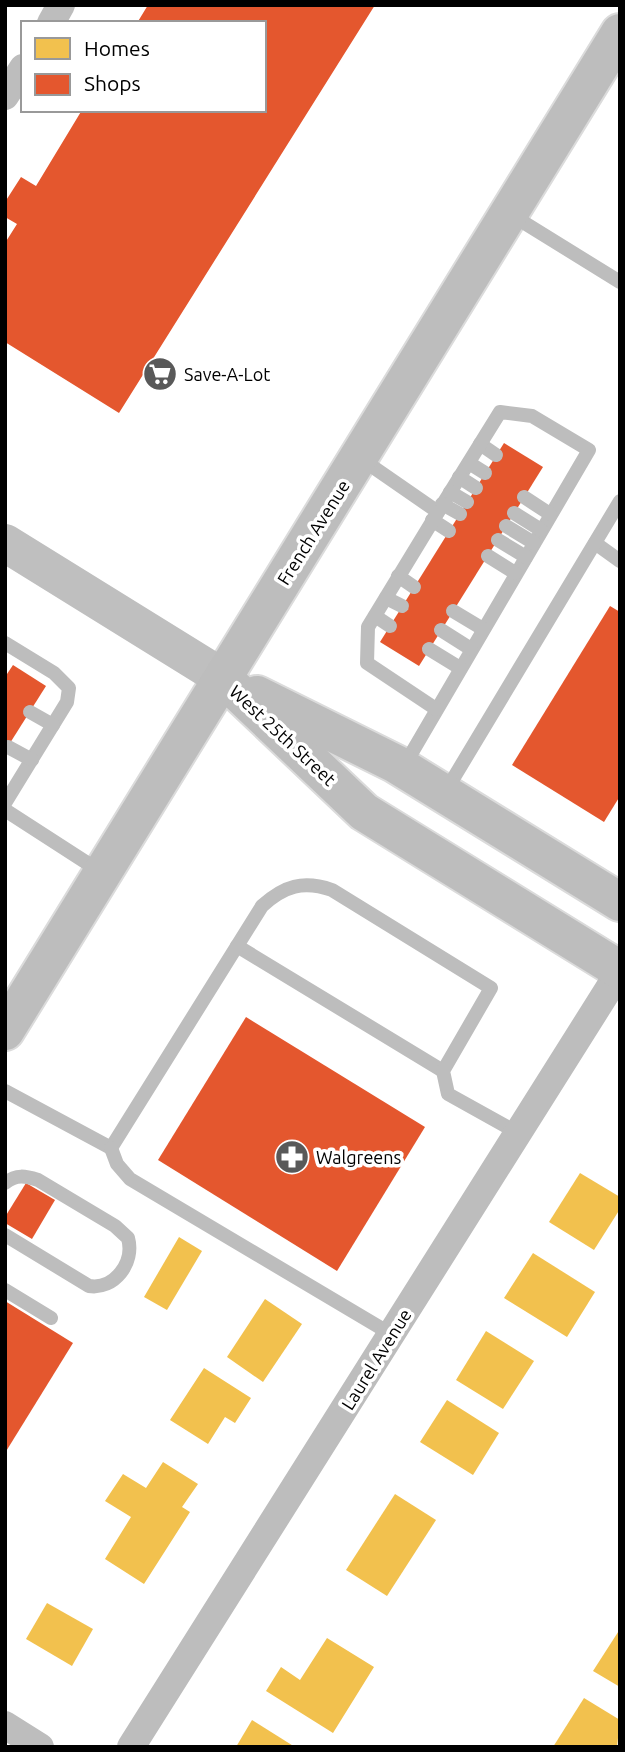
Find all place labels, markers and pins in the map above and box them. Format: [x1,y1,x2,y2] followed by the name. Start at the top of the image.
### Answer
[141,355,179,393] supermarket icon: Save-A-Lot
[184,364,270,384] place label: Save-A-Lot
[273,1138,311,1176] pharmacy icon: Walgreens
[316,1147,402,1167] place label: Walgreens

